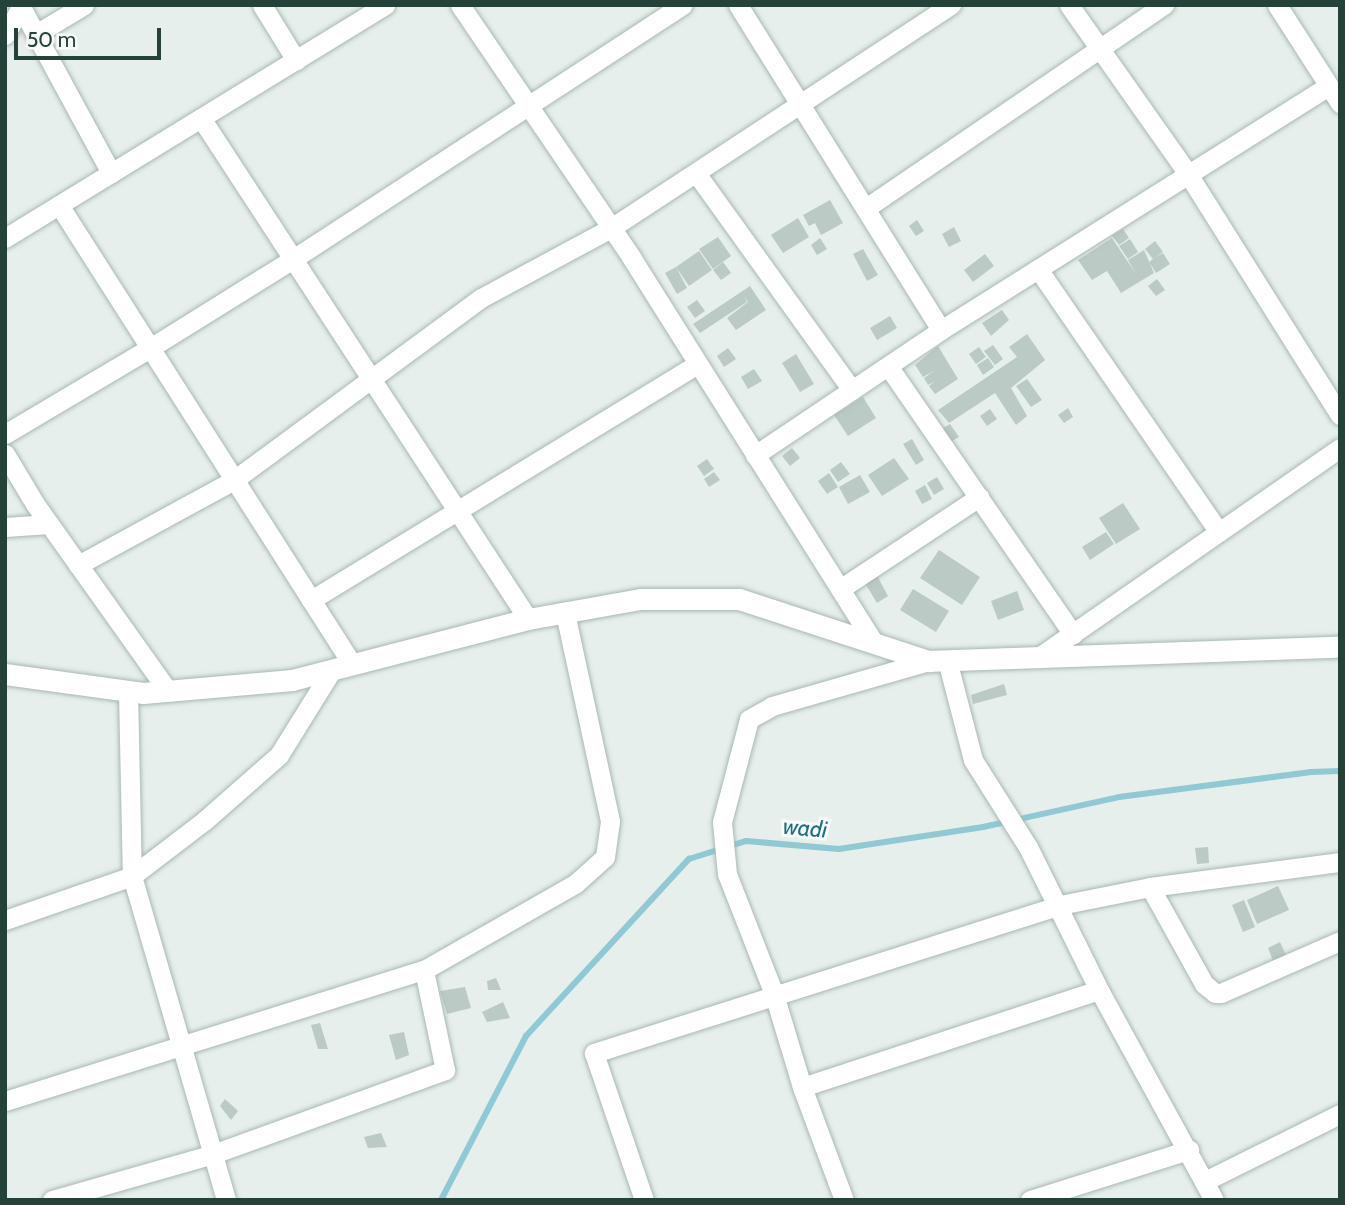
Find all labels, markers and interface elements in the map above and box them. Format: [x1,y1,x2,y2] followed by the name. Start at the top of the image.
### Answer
[18,14,164,58] scale bar
[27,27,76,52] text: 50 m
[782,812,828,844] water label: wadi

